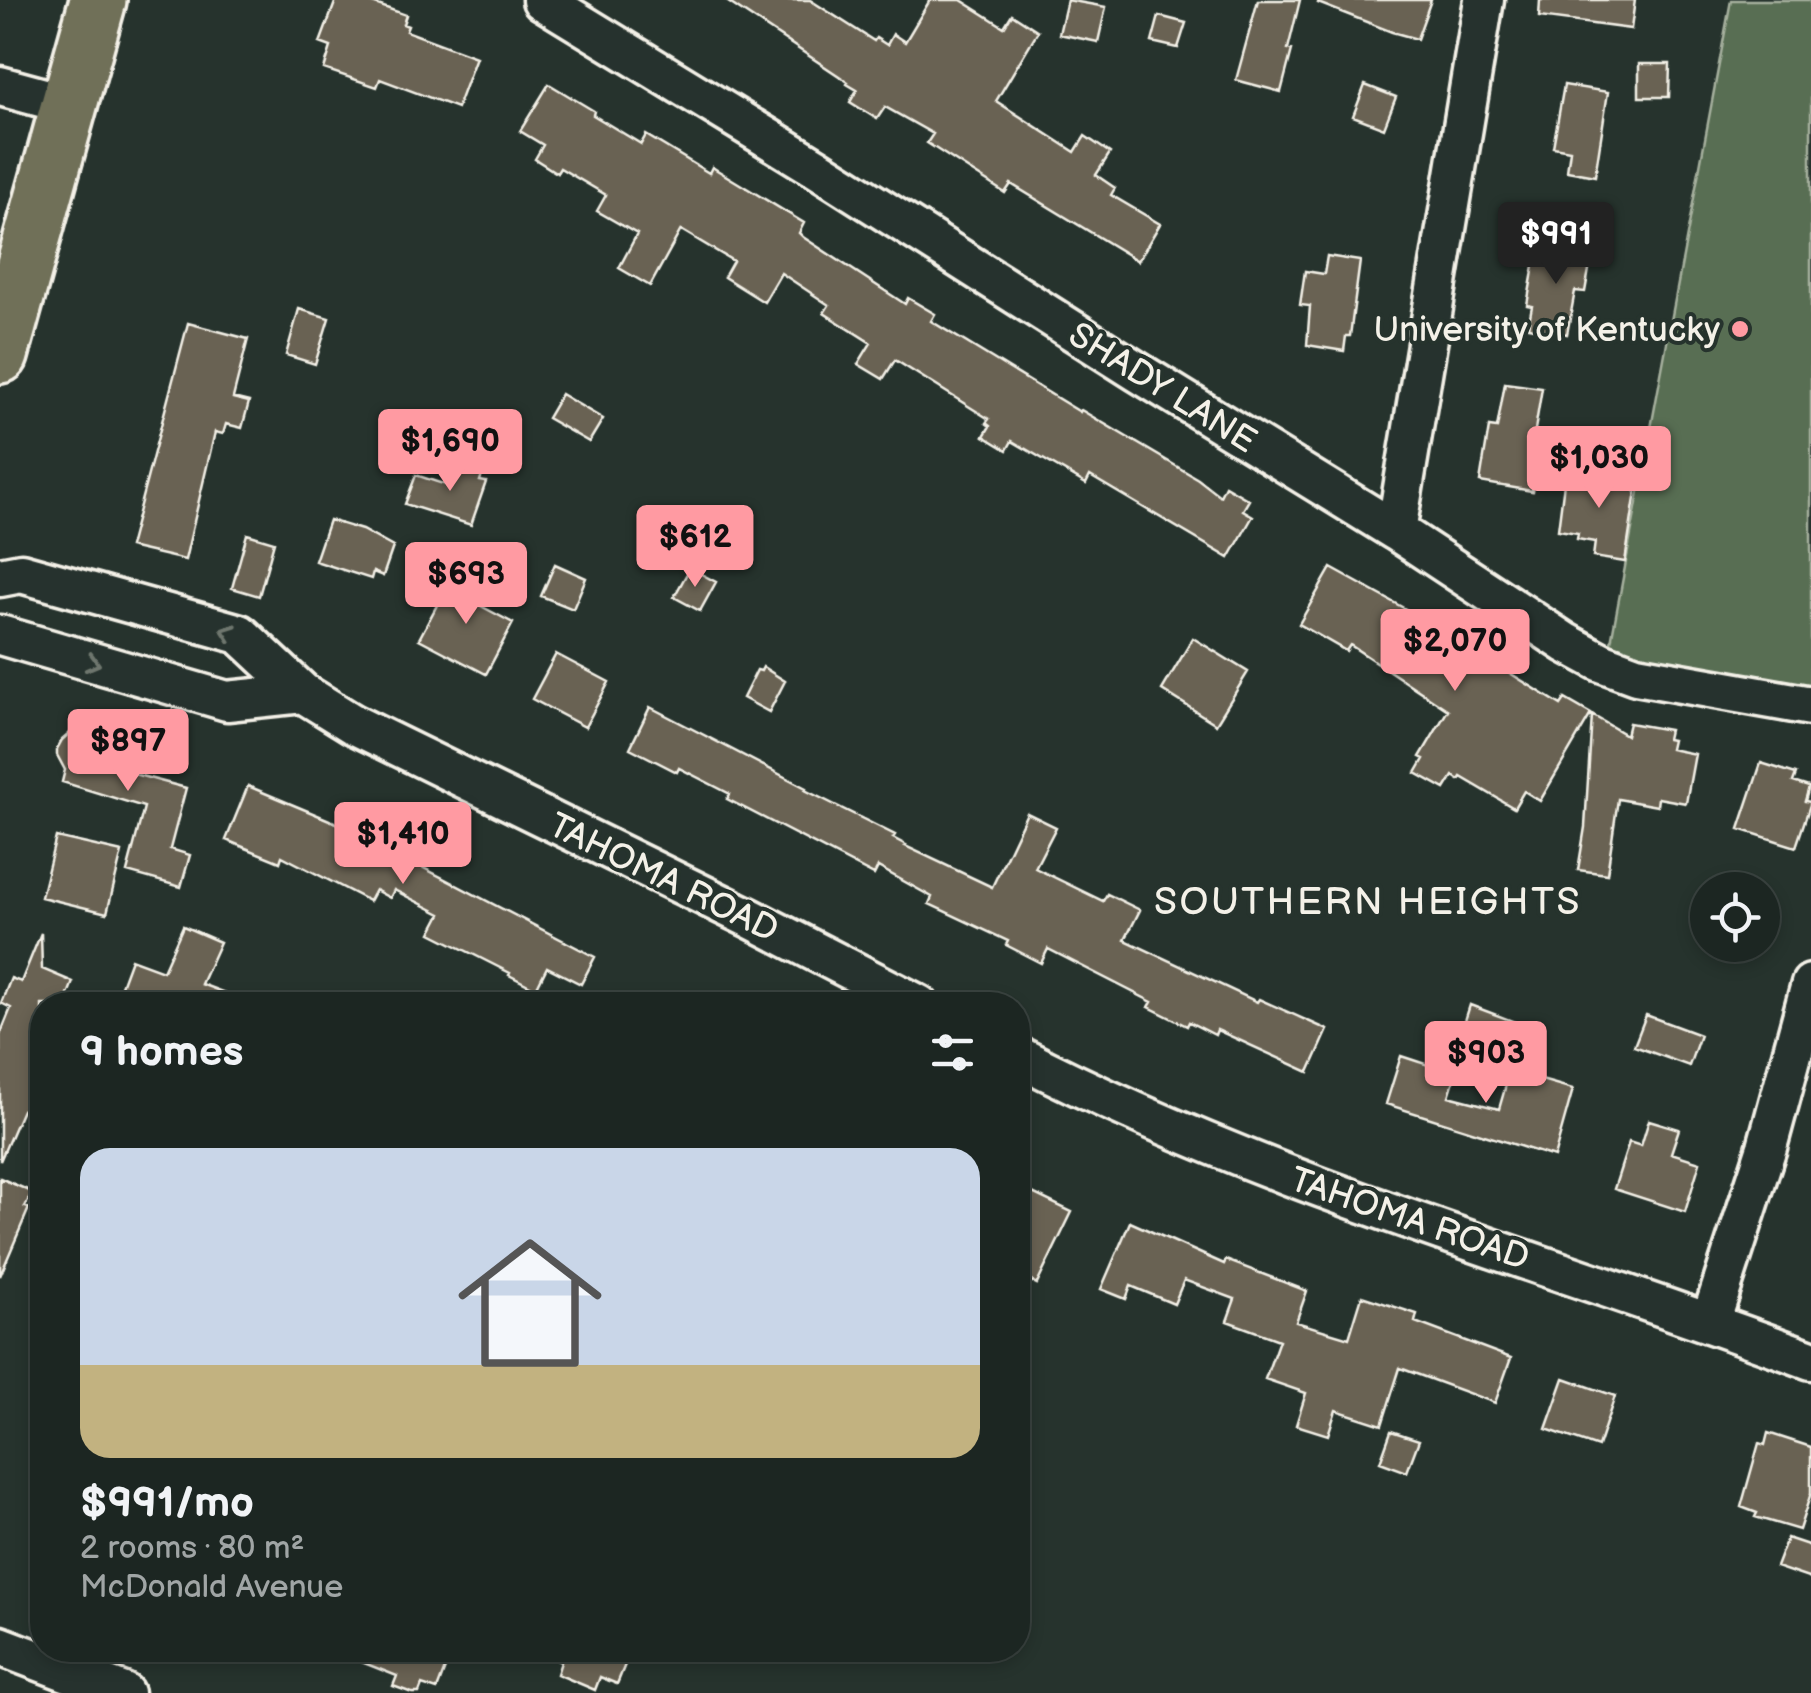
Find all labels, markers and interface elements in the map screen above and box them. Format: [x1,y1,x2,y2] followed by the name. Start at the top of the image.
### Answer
[1497,202,1615,287] pin: $991
[1520,215,1592,254] text: $991
[1374,309,1720,352] place label: University of Kentucky
[1061,314,1264,463] street label: SHADY LANE
[1729,318,1751,340] marker: University of Kentucky
[369,409,531,494] pin: $1,690
[400,422,500,461] text: $1,690
[1518,426,1680,511] pin: $1,030
[1549,439,1649,478] text: $1,030
[636,505,754,590] pin: $612
[658,518,732,557] text: $612
[407,542,525,627] pin: $693
[427,555,505,594] text: $693
[1374,609,1536,694] pin: $2,070
[1403,622,1507,661] text: $2,070
[221,623,238,644] one-way arrow
[84,651,101,672] one-way arrow
[69,709,187,794] pin: $897
[90,722,166,761] text: $897
[322,802,484,887] pin: $1,410
[542,804,785,952] street label: TAHOMA ROAD
[356,815,450,854] text: $1,410
[1690,872,1780,962] map controls
[1690,872,1780,962] button: locate
[1154,880,1582,925] district label: SOUTHERN HEIGHTS
[1427,1021,1545,1106] pin: $903
[925,1025,980,1080] icon: filters
[80,1027,243,1078] text: 9 homes
[1447,1034,1525,1073] text: $903
[1285,1158,1534,1280] street label: TAHOMA ROAD
[440,1213,620,1393] icon: home
[80,1478,254,1529] text: $991/mo
[80,1529,304,1568] text: 2 rooms · 80 m²
[80,1568,343,1607] text: McDonald Avenue

